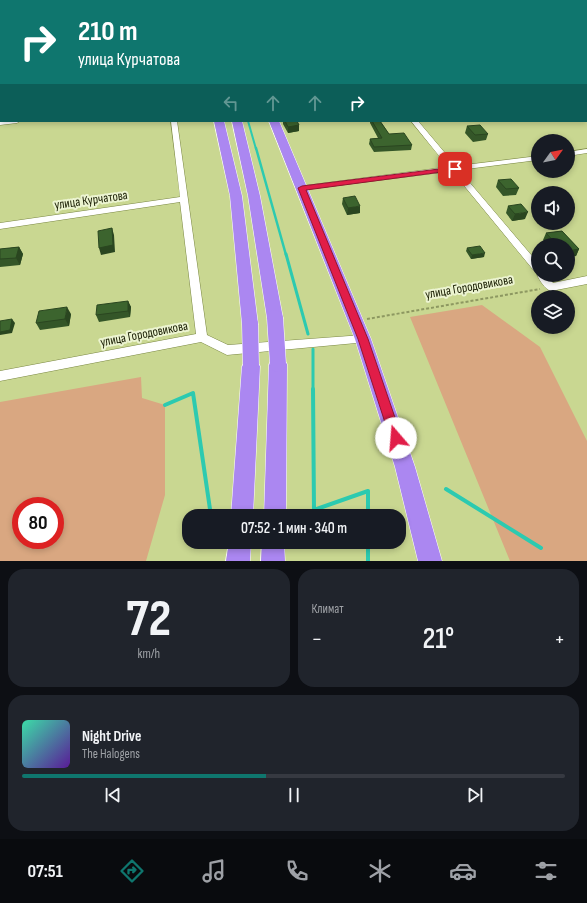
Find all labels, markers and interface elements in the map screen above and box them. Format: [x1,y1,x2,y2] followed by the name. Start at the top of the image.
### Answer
[78,15,138,48] text: 210 m
[12,16,64,68] icon: right
[78,49,180,70] text: улица Курчатова
[220,92,242,114] icon: left
[262,92,284,114] icon: ahead
[304,92,326,114] icon: ahead
[346,92,368,114] icon: right
[531,134,575,178] north arrow
[531,134,575,334] map controls
[438,152,472,186] pin
[444,158,466,180] icon: arrive
[531,186,575,230] button: sound
[53,187,129,213] street label: улица Курчатова
[531,238,575,282] button: search
[424,271,514,303] street label: улица Городовикова
[531,290,575,334] button: layers
[99,318,189,350] street label: улица Городовикова
[375,417,417,459] position arrow
[12,497,64,549] speed limit sign: 80
[241,519,347,538] text: 07:52 · 1 мин · 340 m
[126,588,171,651] text: 72
[312,601,344,617] text: Климат
[422,621,454,657] text: 21°
[312,626,322,653] text: −
[554,626,565,653] text: +
[138,646,160,662] text: km/h
[82,727,141,746] text: Night Drive
[82,746,140,762] text: The Halogens
[102,784,124,806] icon: previous
[283,784,305,806] icon: pause
[464,784,486,806] icon: next
[118,857,146,885] icon: directions
[200,857,228,885] icon: music
[283,857,311,885] icon: phone
[366,857,394,885] icon: climate
[449,857,477,885] icon: car
[532,857,560,885] icon: filters
[27,861,63,882] text: 07:51

